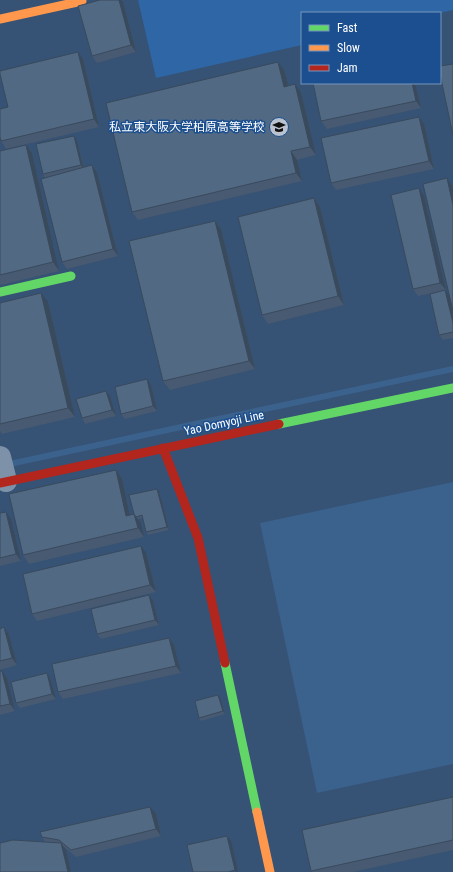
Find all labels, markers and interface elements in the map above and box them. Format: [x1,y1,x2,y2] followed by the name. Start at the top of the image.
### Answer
[301,12,441,84] legend
[337,21,358,35] text: Fast
[337,41,360,55] text: Slow
[337,61,358,75] text: Jam
[268,116,290,138] school or university icon: 私立東大阪大学柏原高等学校
[109,120,265,134] place label: 私立東大阪大学柏原高等学校
[183,408,266,438] street label: Yao Domyoji Line

